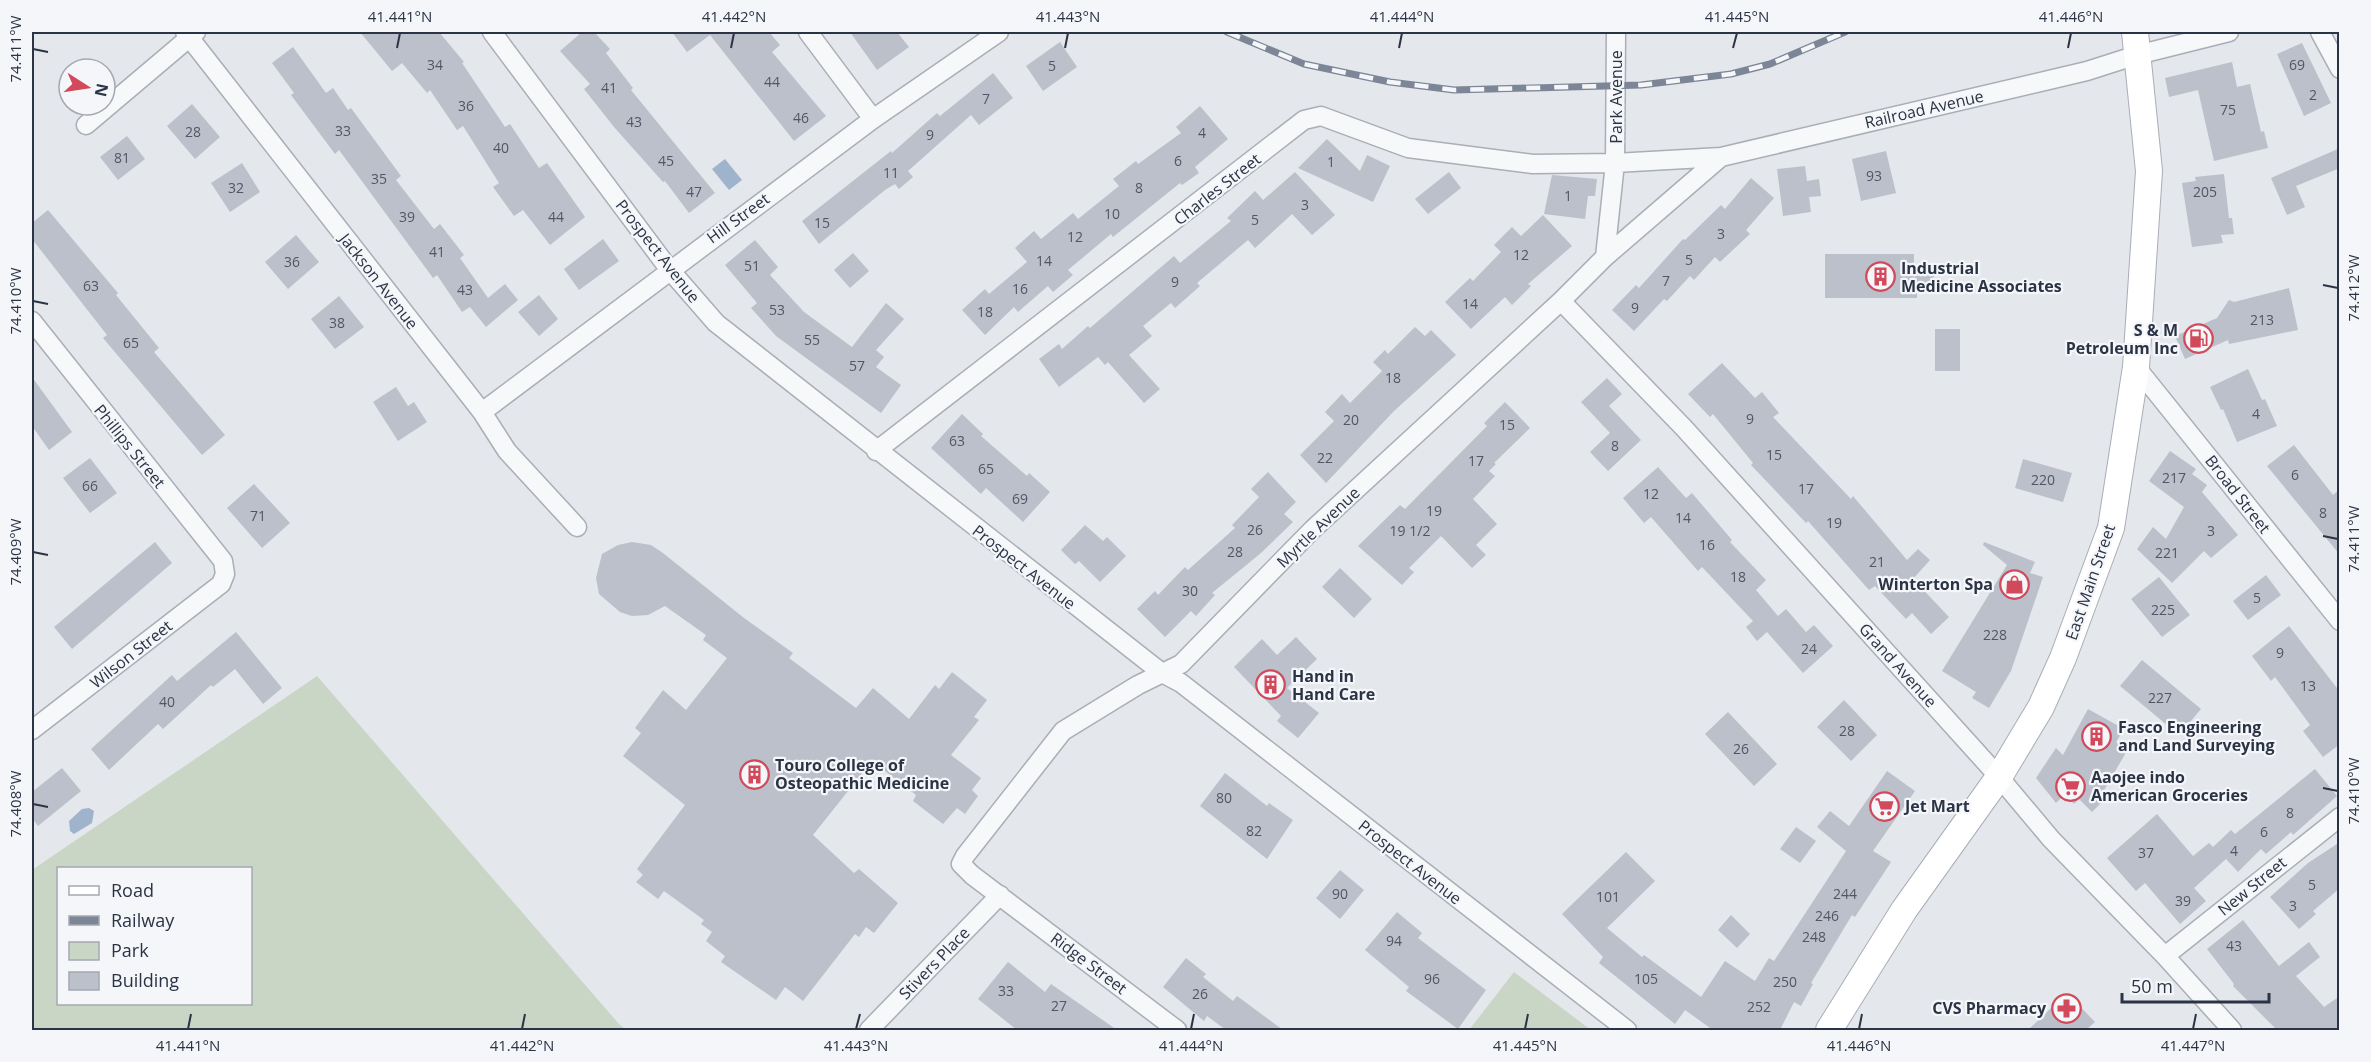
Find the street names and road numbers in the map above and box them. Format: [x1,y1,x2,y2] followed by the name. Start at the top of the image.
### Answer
[1605,50,1627,144] street label: Park Avenue
[1862,85,1986,133] street label: Railroad Avenue
[1169,148,1265,230] street label: Charles Street
[702,188,774,248] street label: Hill Street
[611,195,705,307] street label: Prospect Avenue
[333,227,423,334] street label: Jackson Avenue
[89,399,171,493] street label: Phillips Street
[2200,450,2276,538] street label: Broad Street
[1272,482,1364,572] street label: Myrtle Avenue
[968,520,1080,614] street label: Prospect Avenue
[2060,521,2120,643] street label: East Main Street
[85,615,177,693] street label: Wilson Street
[1854,618,1942,712] street label: Grand Avenue
[1354,815,1466,909] street label: Prospect Avenue
[2213,851,2291,920] street label: New Street
[894,922,974,1004] street label: Stivers Place
[1046,927,1132,999] street label: Ridge Street

